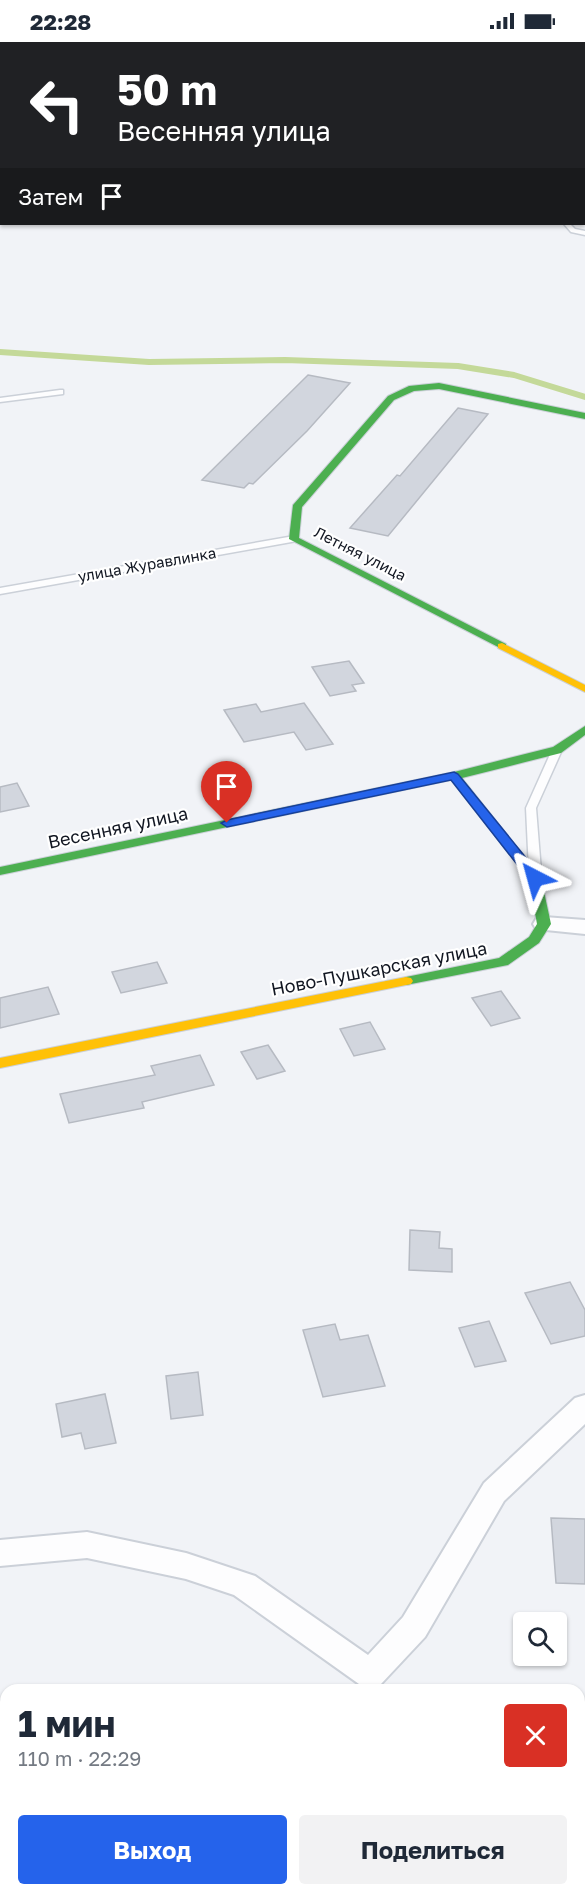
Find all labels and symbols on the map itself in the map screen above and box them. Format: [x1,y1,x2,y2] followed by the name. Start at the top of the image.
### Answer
[312,522,409,584] street label: Летняя улица
[76,543,217,585] street label: улица Журавлинка
[201,761,252,823] pin
[46,801,190,853] street label: Весенняя улица
[503,846,567,910] position arrow
[269,936,489,1000] street label: Ново-Пушкарская улица

